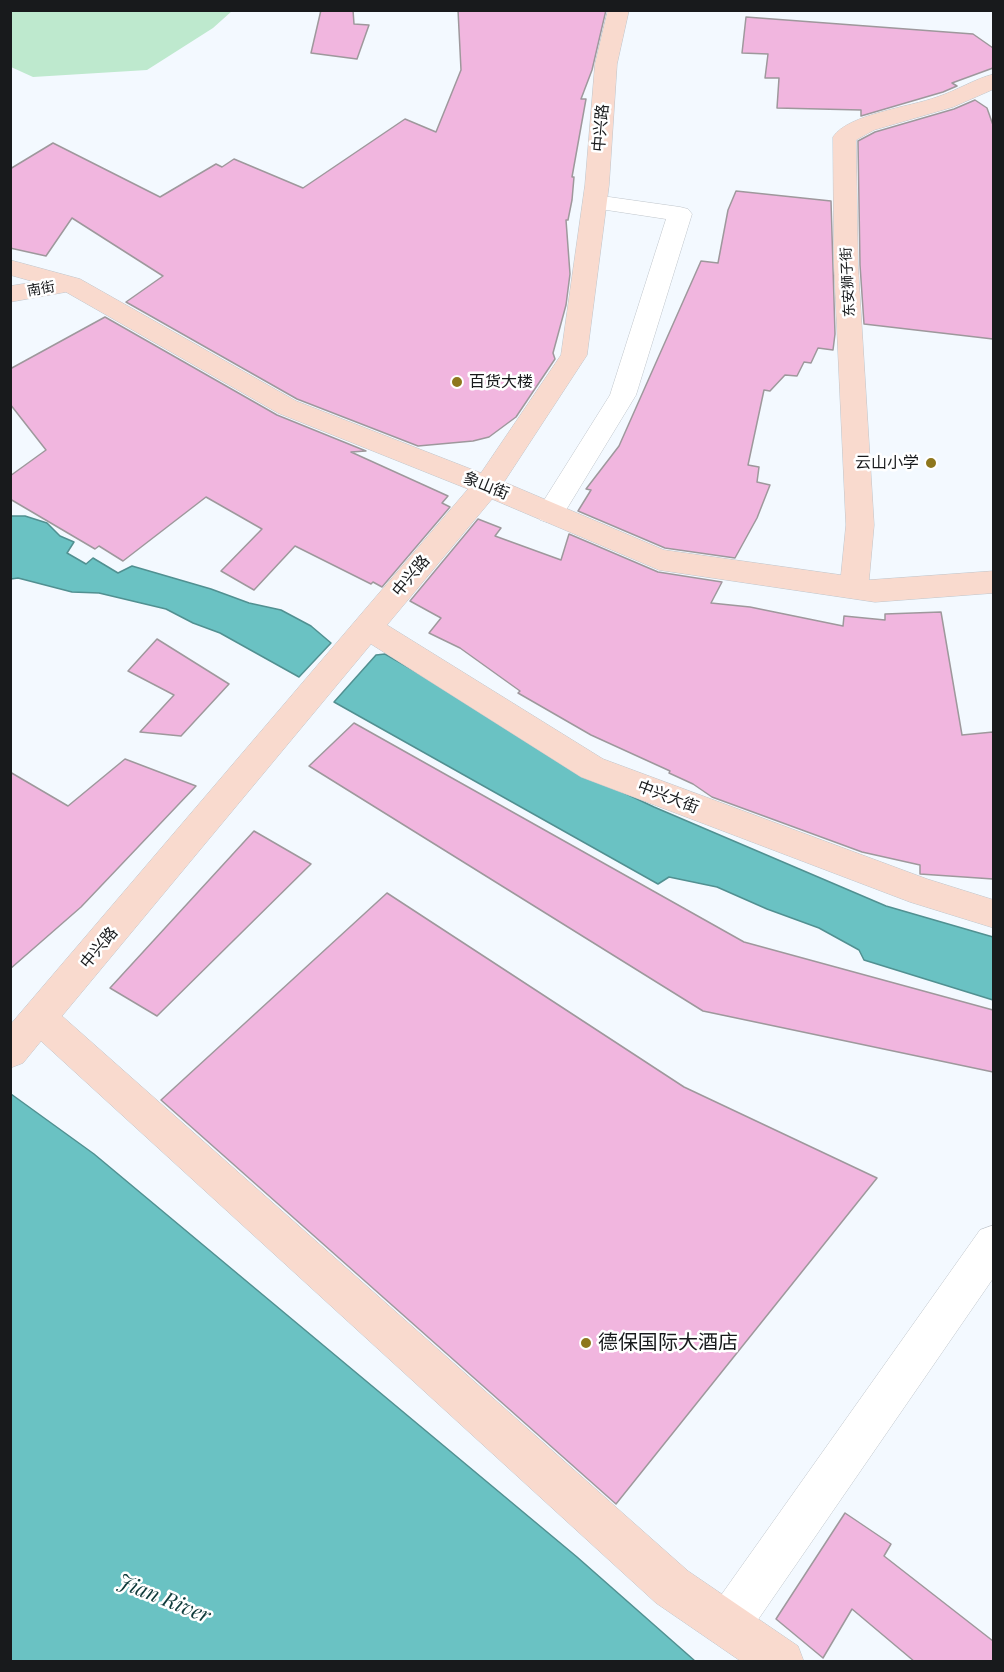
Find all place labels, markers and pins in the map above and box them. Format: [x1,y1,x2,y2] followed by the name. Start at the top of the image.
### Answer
[469,372,533,392] place label: 百货大楼
[450,375,464,389] marker: 百货大楼
[855,453,919,473] place label: 云山小学
[924,456,938,470] marker: 云山小学
[598,1331,738,1355] place label: 德保国际大酒店
[579,1336,593,1350] marker: 德保国际大酒店

